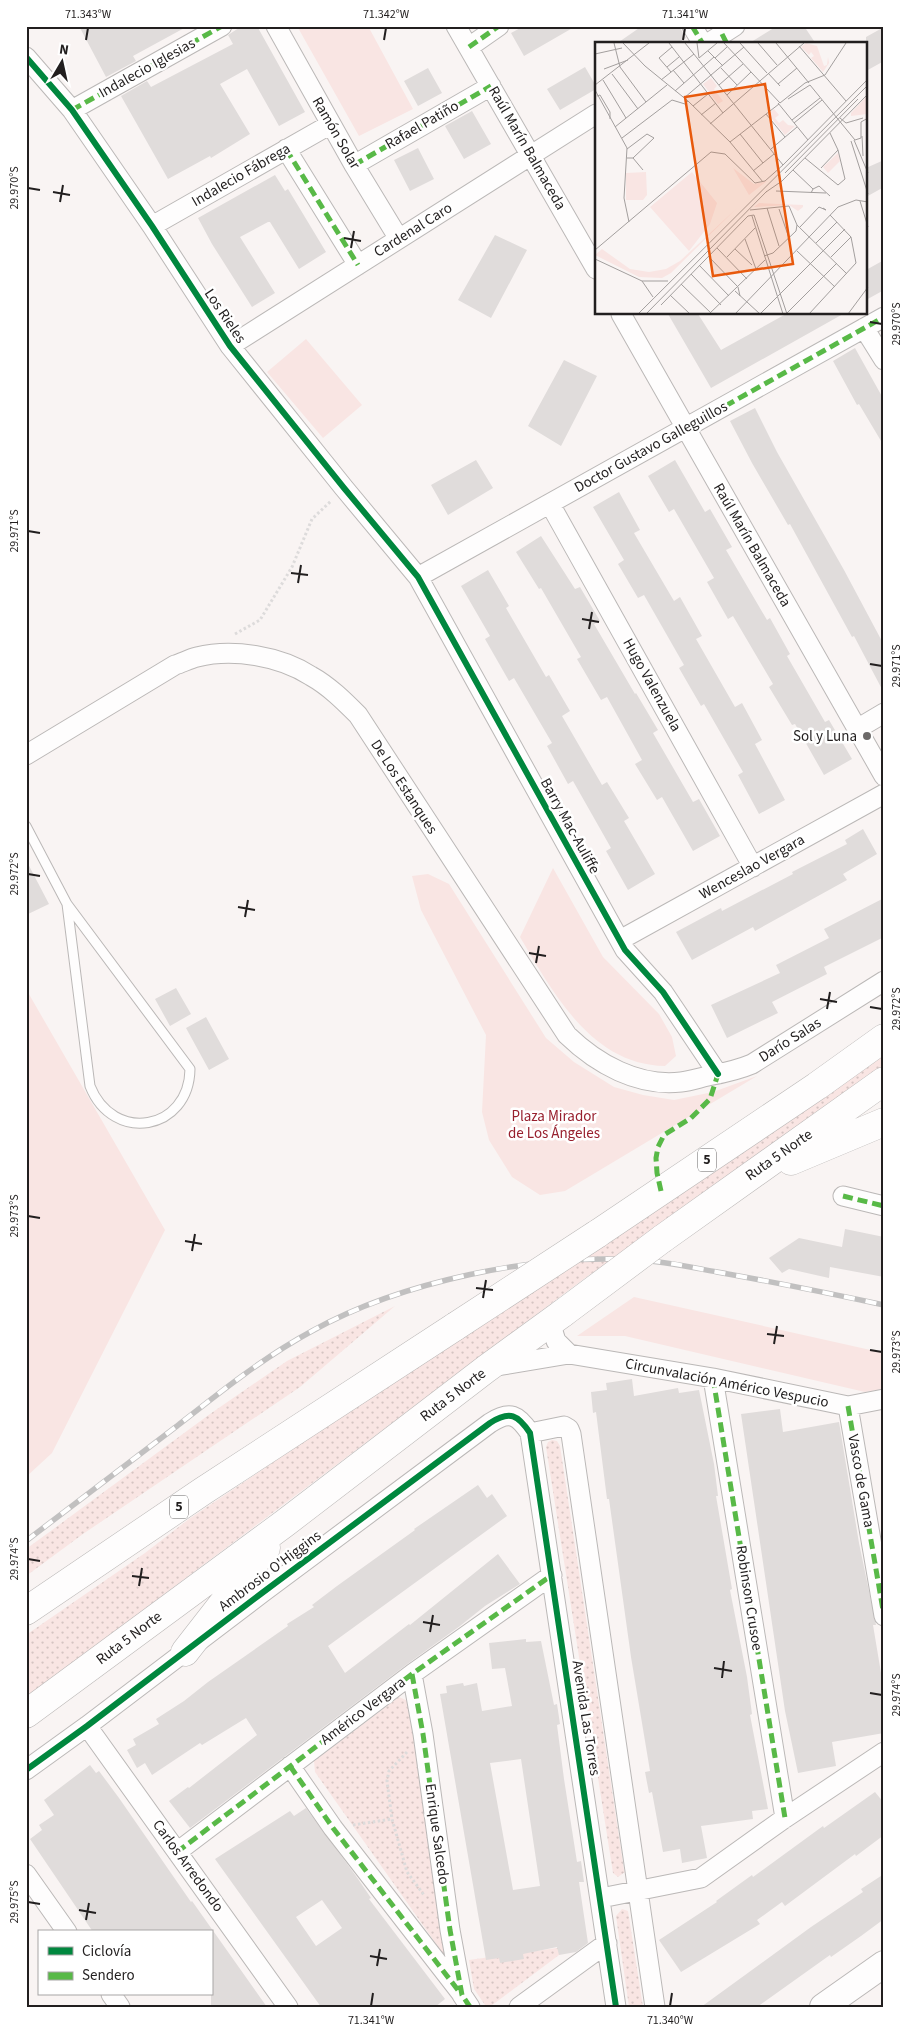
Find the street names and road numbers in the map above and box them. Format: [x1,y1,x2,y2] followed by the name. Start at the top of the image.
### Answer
[95,33,199,103] street label: Indalecio Iglesias
[483,82,571,214] street label: Raúl Marín Balmaceda
[307,93,366,174] street label: Ramón Solar
[381,95,463,155] street label: Rafael Patiño
[188,138,294,212] street label: Indalecio Fábrega
[370,198,456,262] street label: Cardenal Caro
[199,285,251,347] street label: Los Rieles
[571,396,731,498] street label: Doctor Gustavo Galleguillos
[708,479,796,611] street label: Raúl Marín Balmaceda
[618,634,686,736] street label: Hugo Valenzuela
[366,736,442,838] street label: De Los Estanques
[535,774,605,878] street label: Barry Mac-Auliffe
[696,829,808,905] street label: Wenceslao Vergara
[755,1013,825,1067] street label: Darío Salas
[741,1124,817,1186] street label: Ruta 5 Norte
[698,1148,716,1172] road number: 5
[623,1353,831,1413] street label: Circunvalación Américo Vespucio
[416,1363,490,1427] street label: Ruta 5 Norte
[842,1433,880,1529] street label: Vasco de Gama
[170,1495,188,1518] road number: 5
[214,1525,326,1617] street label: Ambrosio O'Higgins
[730,1544,768,1652] street label: Robinson Crusoe
[92,1606,166,1670] street label: Ruta 5 Norte
[567,1659,605,1777] street label: Avenida Las Torres
[316,1672,410,1750] street label: Américo Vergara
[420,1782,454,1886] street label: Enrique Salcedo
[147,1816,229,1916] street label: Carlos Arredondo

